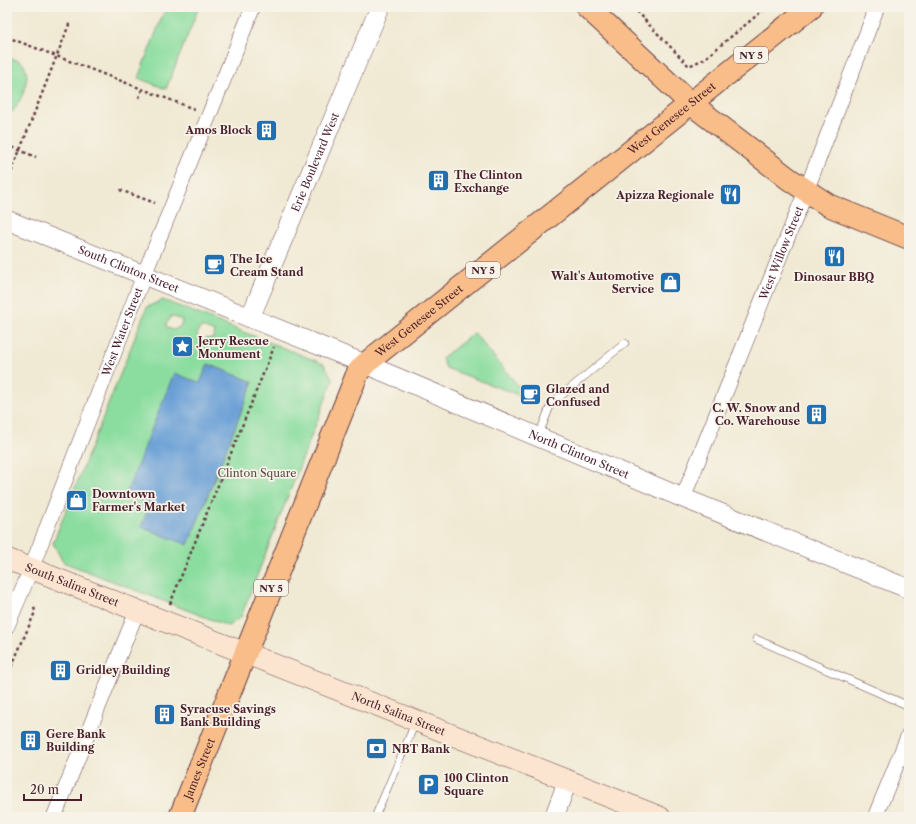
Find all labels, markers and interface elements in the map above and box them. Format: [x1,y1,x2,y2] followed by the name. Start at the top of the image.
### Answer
[734,47,768,63] road number: NY 5
[624,79,719,158] street label: West Genesee Street
[288,110,342,214] street label: Erie Boulevard West
[254,117,280,143] building icon: Amos Block
[184,123,253,137] place label: Amos Block
[426,168,452,194] building icon: The Clinton Exchange
[454,168,523,195] place label: The Clinton Exchange
[717,182,743,208] restaurant icon: Apizza Regionale
[615,188,714,202] place label: Apizza Regionale
[756,204,806,303] street label: West Willow Street
[76,242,181,295] street label: South Clinton Street
[821,244,847,270] restaurant icon: Dinosaur BBQ
[201,252,227,278] cafe icon: The Ice Cream Stand
[230,252,304,279] place label: The Ice Cream Stand
[466,262,500,278] road number: NY 5
[550,269,654,296] place label: Walt's Automotive Service
[657,269,683,295] shop icon: Walt's Automotive Service
[794,270,875,284] place label: Dinosaur BBQ
[372,281,466,361] street label: West Genesee Street
[98,285,146,379] street label: West Water Street
[170,334,196,360] place icon: Jerry Rescue Monument
[196,334,269,361] place label: Jerry Rescue Monument
[517,382,543,408] cafe icon: Glazed and Confused
[546,382,610,409] place label: Glazed and Confused
[712,401,801,428] place label: C. W. Snow and Co. Warehouse
[803,401,829,427] building icon: C. W. Snow and Co. Warehouse
[527,427,631,482] street label: North Clinton Street
[218,466,296,480] park label: Clinton Square
[63,487,89,513] shop icon: Downtown Farmer's Market
[92,487,186,514] place label: Downtown Farmer's Market
[23,560,121,610] street label: South Salina Street
[254,580,288,596] road number: NY 5
[47,657,73,683] building icon: Gridley Building
[76,663,170,677] place label: Gridley Building
[350,689,448,739] street label: North Salina Street
[151,702,177,728] building icon: Syracuse Savings Bank Building
[180,702,276,729] place label: Syracuse Savings Bank Building
[18,727,44,753] building icon: Gere Bank Building
[46,727,107,754] place label: Gere Bank Building
[180,736,218,803] street label: James Street
[364,736,390,762] bank icon: NBT Bank
[392,742,451,756] place label: NBT Bank
[416,771,442,797] parking icon: 100 Clinton Square
[444,771,509,798] place label: 100 Clinton Square
[24,776,81,802] scale bar
[30,782,59,797] text: 20 m

